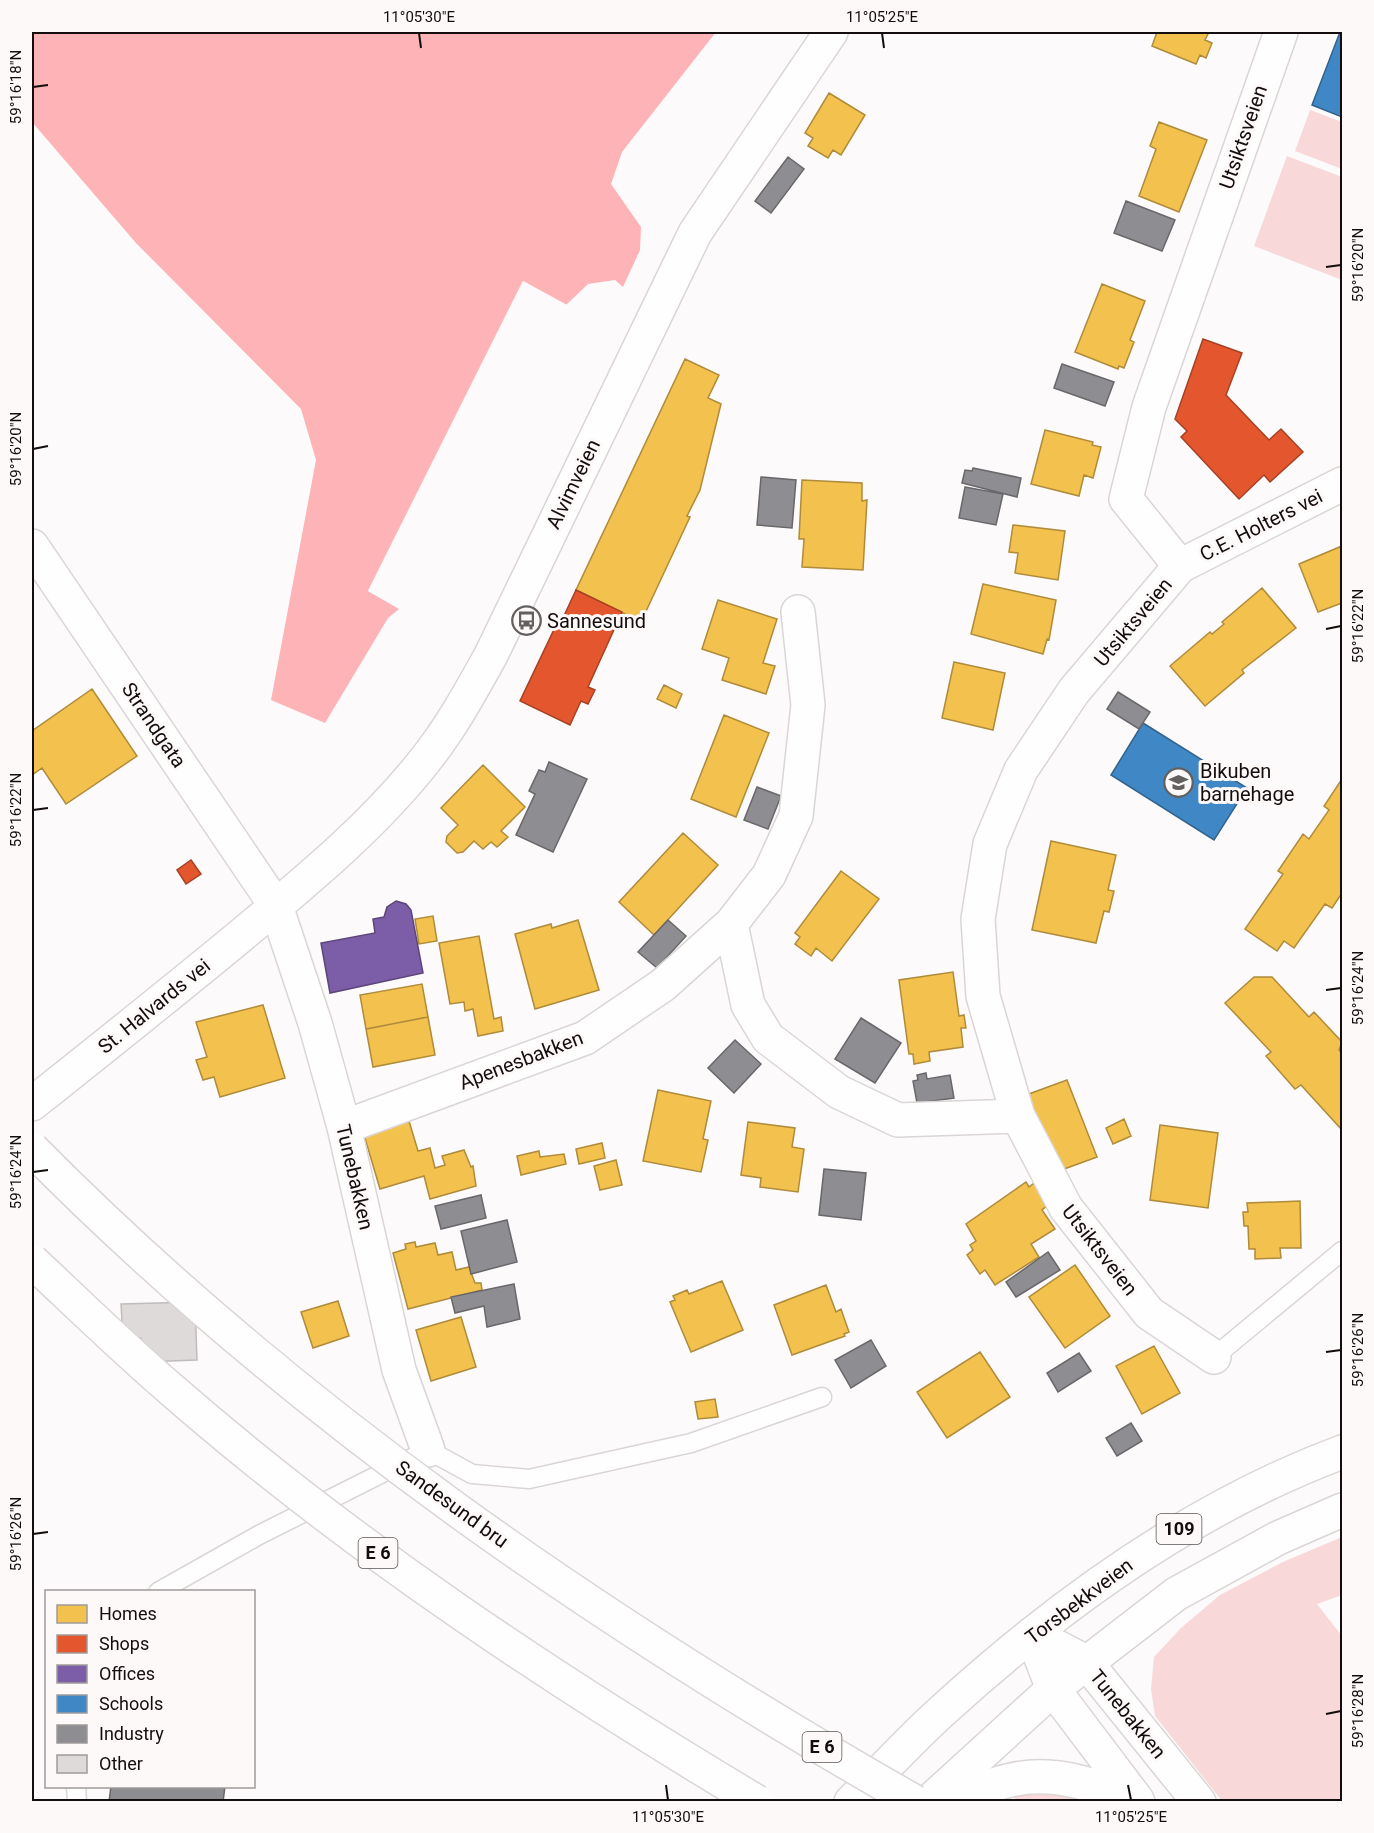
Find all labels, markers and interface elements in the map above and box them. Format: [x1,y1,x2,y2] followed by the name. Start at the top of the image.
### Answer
[383,8,456,26] text: 11°05'30"E
[846,8,919,26] text: 11°05'25"E
[7,50,25,124] text: 59°16'18"N
[1214,82,1272,192] street label: Utsiktsveien
[1349,228,1367,302] text: 59°16'20"N
[7,412,25,486] text: 59°16'20"N
[541,435,605,533] street label: Alvimveien
[1196,484,1326,566] street label: C.E. Holters vei
[1089,573,1177,671] street label: Utsiktsveien
[1349,589,1367,663] text: 59°16'22"N
[510,605,542,637] bus stop icon: Sannesund
[547,609,646,633] place label: Sannesund
[117,678,191,772] street label: Strandgata
[1200,759,1294,806] place label: Bikuben barnehage
[1163,766,1195,798] school or university icon: Bikuben barnehage
[7,773,25,847] text: 59°16'22"N
[1349,951,1367,1025] text: 59°16'24"N
[93,953,215,1059] street label: St. Halvards vei
[456,1025,586,1095] street label: Apenesbakken
[331,1122,379,1232] street label: Tunebakken
[7,1135,25,1209] text: 59°16'24"N
[1057,1200,1143,1300] street label: Utsiktsveien
[1349,1313,1367,1387] text: 59°16'26"N
[391,1455,513,1553] street label: Sandesund bru
[7,1497,25,1571] text: 59°16'26"N
[1156,1514,1202,1544] road number: 109
[358,1538,398,1568] road number: E 6
[1021,1553,1137,1649] street label: Torsbekkveien
[45,1590,255,1788] legend
[99,1603,157,1624] text: Homes
[99,1633,149,1654] text: Shops
[99,1663,155,1684] text: Offices
[1085,1665,1171,1763] street label: Tunebakken
[1349,1674,1367,1748] text: 59°16'28"N
[99,1693,163,1714] text: Schools
[99,1723,164,1744] text: Industry
[802,1732,842,1762] road number: E 6
[99,1753,143,1774] text: Other
[632,1808,705,1826] text: 11°05'30"E
[1095,1808,1168,1826] text: 11°05'25"E

